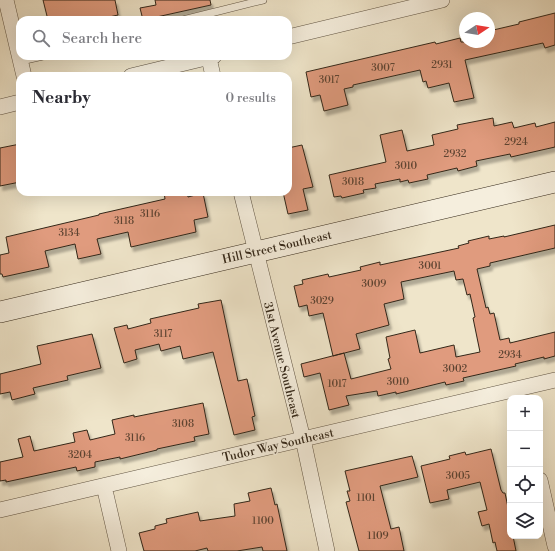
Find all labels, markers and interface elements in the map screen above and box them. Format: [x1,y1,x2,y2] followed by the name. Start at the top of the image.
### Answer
[459,12,495,48] north arrow
[16,16,292,60] search box
[30,27,52,49] icon: search
[62,29,142,48] text: Search here
[431,59,453,71] house number: 2931
[371,62,395,74] house number: 3007
[319,74,339,86] house number: 3017
[32,87,91,109] text: Nearby
[225,90,276,106] text: 0 results
[504,136,528,148] house number: 2924
[444,148,467,160] house number: 2932
[395,160,418,172] house number: 3010
[342,176,364,188] house number: 3018
[140,208,160,220] house number: 3116
[114,215,134,227] house number: 3118
[58,227,80,239] house number: 3134
[221,227,334,267] street label: Hill Street Southeast
[419,260,442,272] house number: 3001
[362,278,386,290] house number: 3009
[310,295,334,307] house number: 3029
[260,300,303,421] street label: 31st Avenue Southeast
[154,328,172,340] house number: 3117
[498,349,522,361] house number: 2934
[443,363,467,375] house number: 3002
[387,376,410,388] house number: 3010
[327,378,347,390] house number: 1017
[507,395,543,539] map controls
[507,395,543,431] button: +
[172,418,194,430] house number: 3108
[221,425,336,466] street label: Tudor Way Southeast
[507,431,543,467] button: −
[125,432,145,444] house number: 3116
[68,449,92,461] house number: 3204
[507,467,543,503] button: locate
[446,470,471,482] house number: 3005
[356,492,376,504] house number: 1101
[507,503,543,539] button: layers
[252,515,274,527] house number: 1100
[367,530,389,542] house number: 1109

